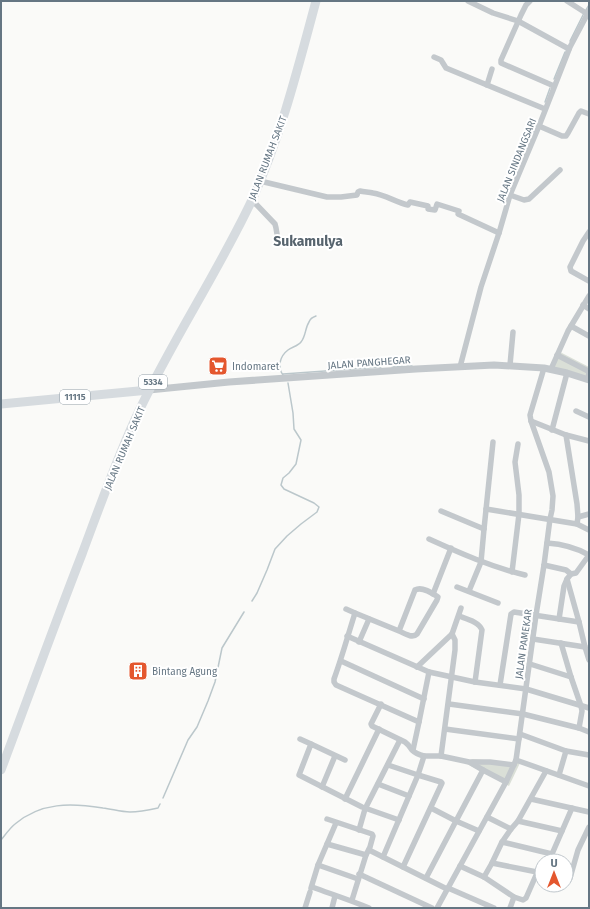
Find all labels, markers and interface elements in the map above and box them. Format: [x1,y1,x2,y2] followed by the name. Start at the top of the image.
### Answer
[246,114,290,202] street label: JALAN RUMAH SAKIT
[495,117,539,204] street label: JALAN SINDANGSARI
[273,233,343,250] district label: Sukamulya
[327,354,411,372] street label: JALAN PANGHEGAR
[207,355,229,377] supermarket icon: Indomaret
[232,361,280,373] place label: Indomaret
[139,375,167,389] road number: 5334
[60,390,90,404] road number: 11115
[102,404,148,492] street label: JALAN RUMAH SAKIT
[513,608,535,680] street label: JALAN PAMEKAR
[127,660,149,682] building icon: Bintang Agung
[152,666,218,678] place label: Bintang Agung
[534,853,574,893] north arrow
[550,857,558,870] text: U

